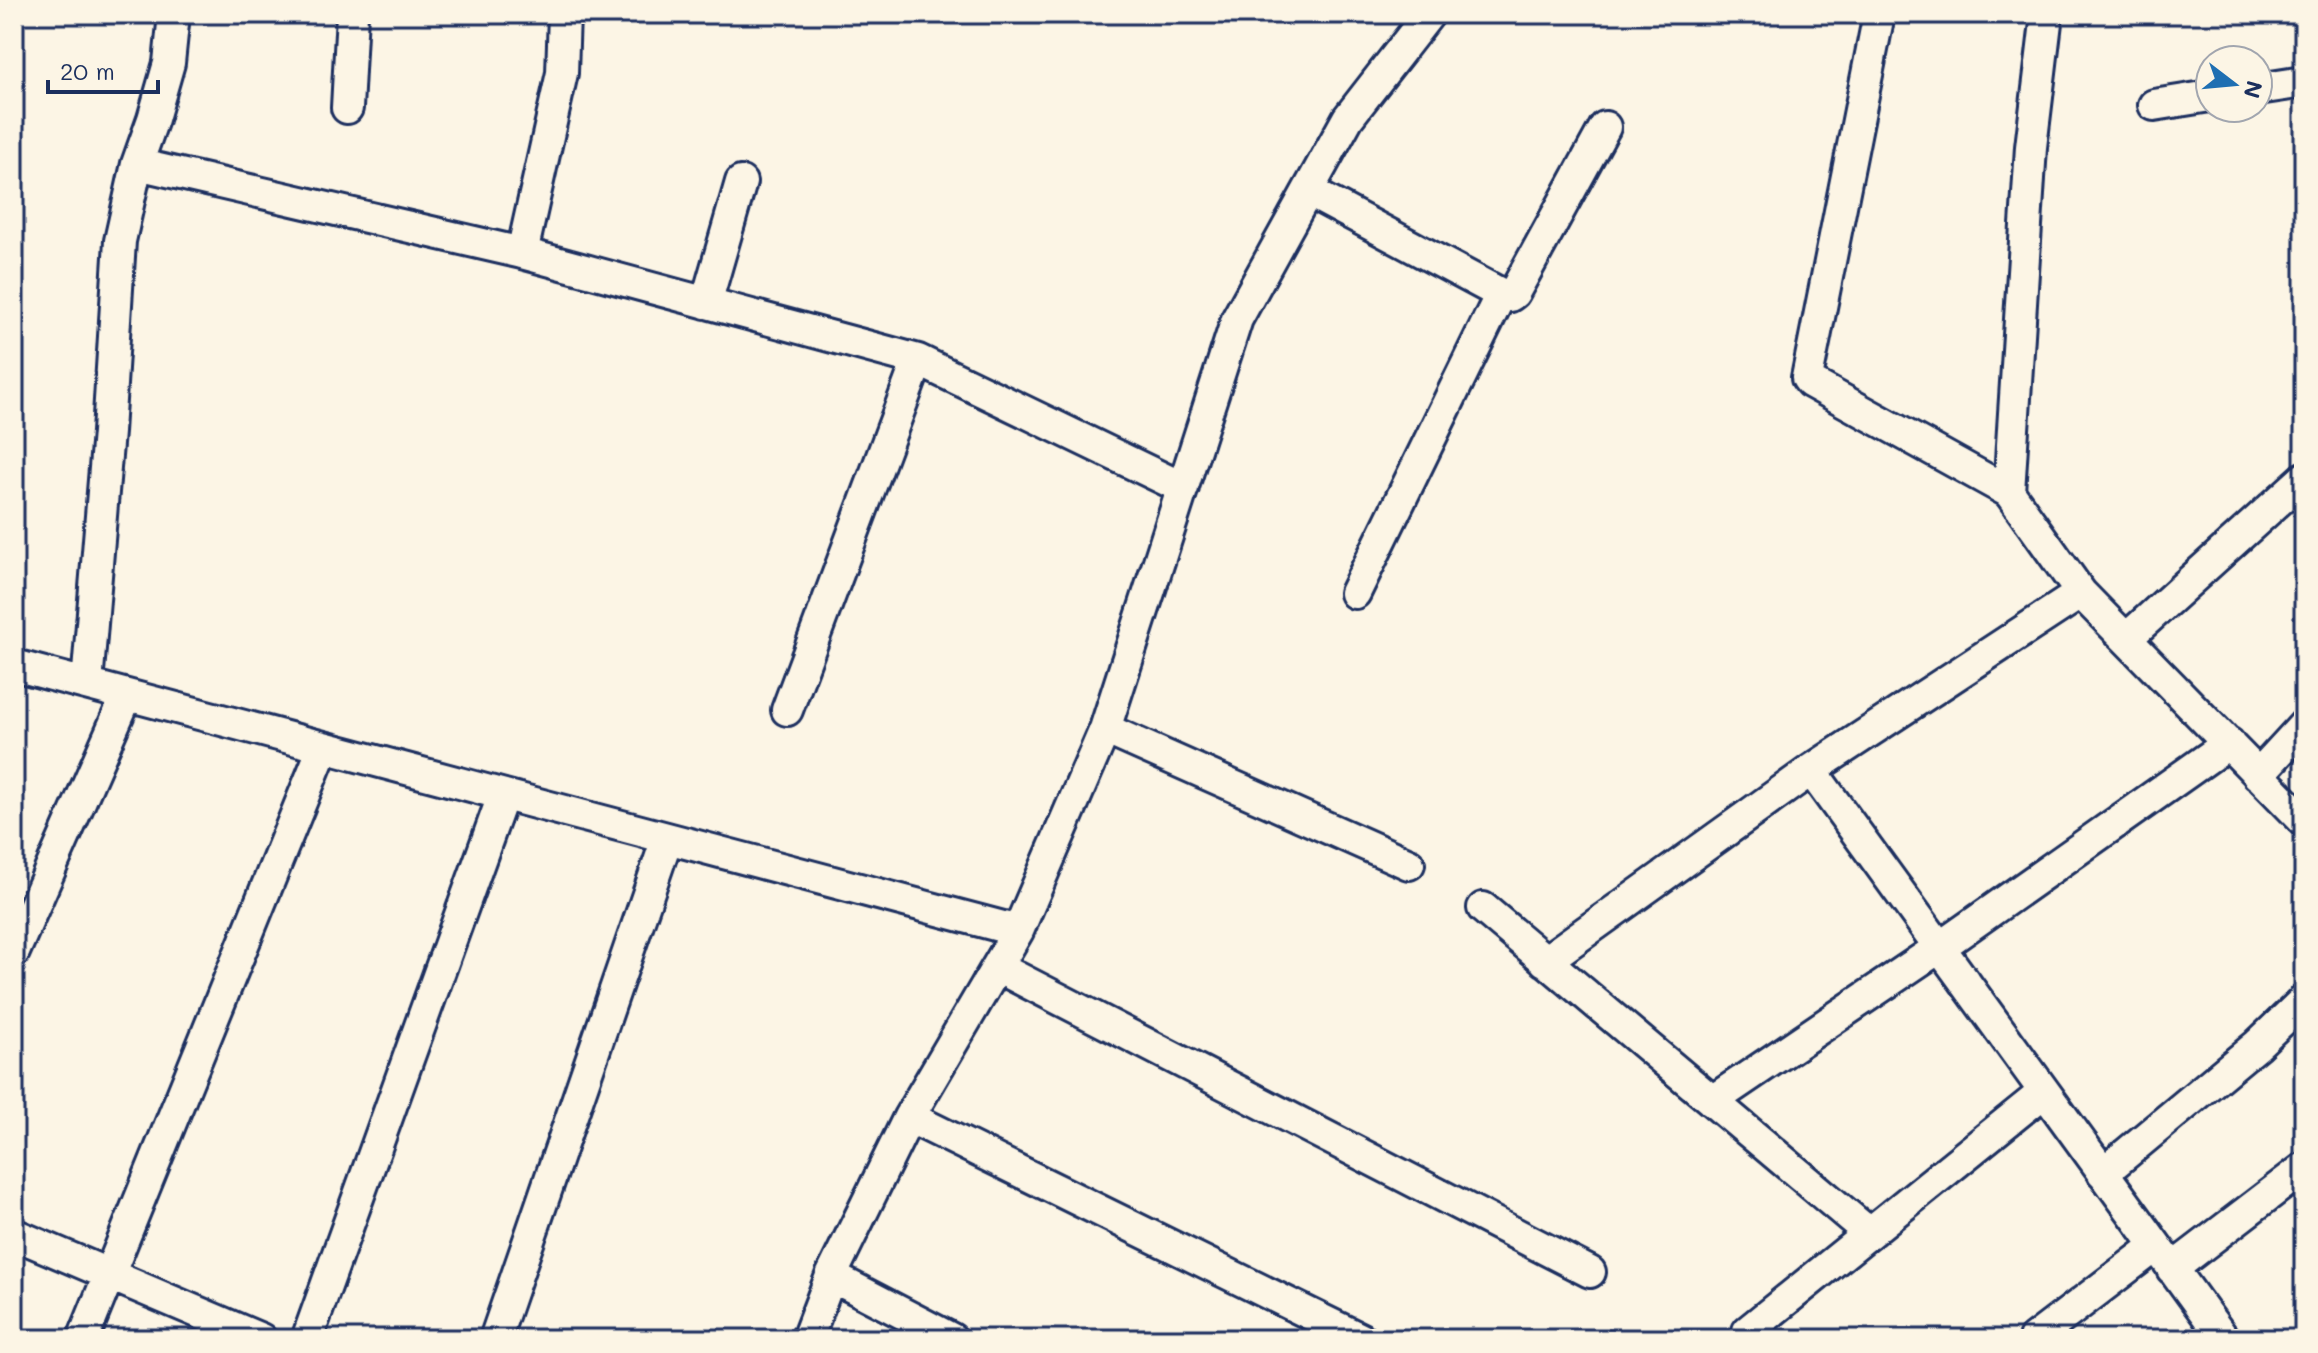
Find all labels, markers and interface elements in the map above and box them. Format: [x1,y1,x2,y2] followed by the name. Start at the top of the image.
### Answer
[48,44,158,94] scale bar
[2194,44,2274,124] north arrow
[60,55,115,86] text: 20 m
[2237,78,2270,102] text: N

